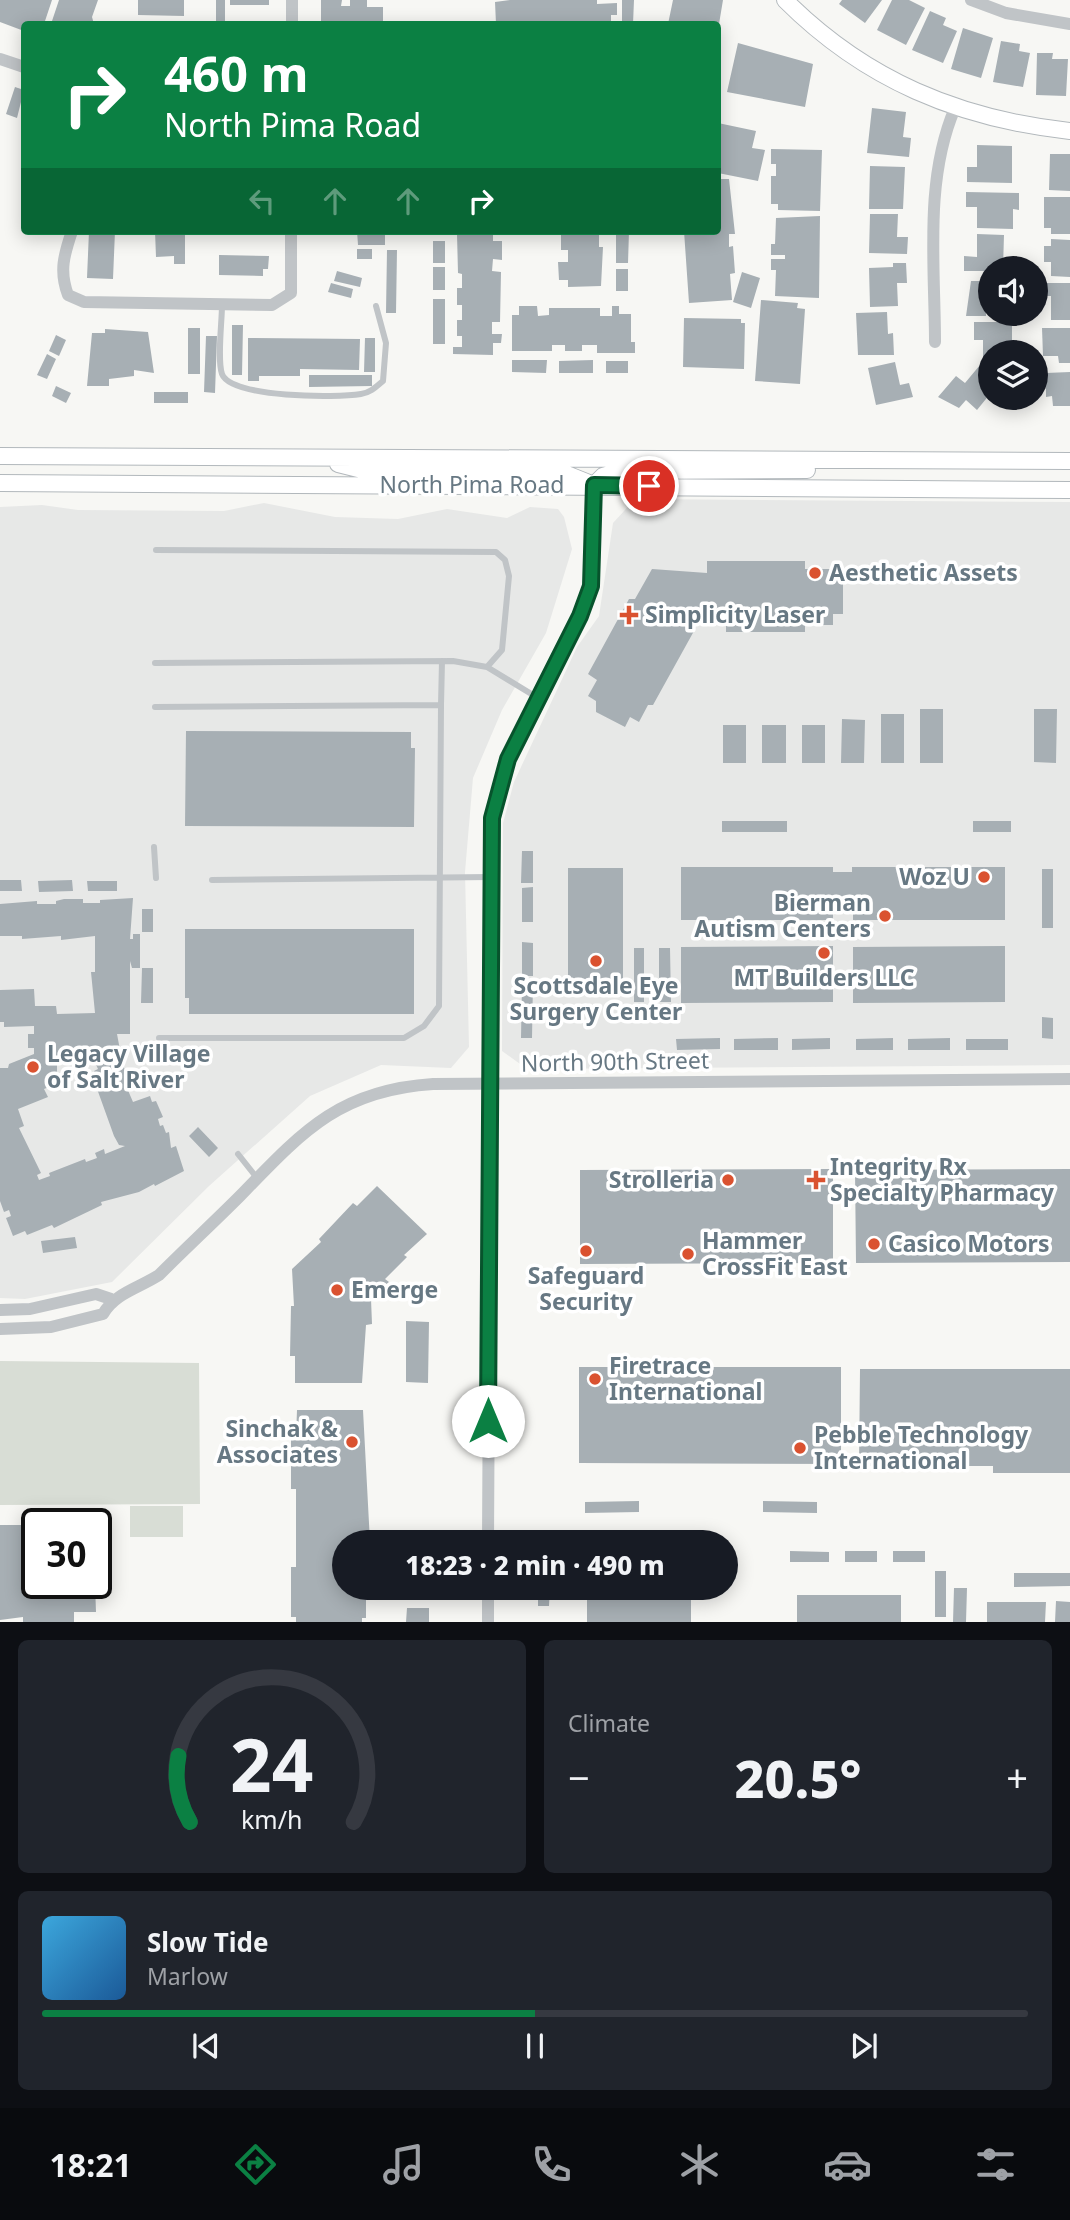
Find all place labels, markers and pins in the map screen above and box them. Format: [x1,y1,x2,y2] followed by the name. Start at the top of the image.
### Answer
[619,456,679,516] pin
[829,556,1018,588] place label: Aesthetic Assets
[807,565,823,581] marker: Aesthetic Assets
[645,598,825,630] place label: Simplicity Laser
[619,605,639,625] marker: Simplicity Laser
[899,860,970,892] place label: Woz U
[976,869,992,885] marker: Woz U
[694,886,871,944] place label: Bierman Autism Centers
[877,908,893,924] marker: Bierman Autism Centers
[816,945,832,961] marker: MT Builders LLC
[588,953,604,969] marker: Scottsdale Eye Surgery Center
[733,961,915,993] place label: MT Builders LLC
[510,969,682,1027] place label: Scottsdale Eye Surgery Center
[47,1037,210,1095] place label: Legacy Village of Salt River
[25,1059,41,1075] marker: Legacy Village of Salt River
[830,1150,1055,1208] place label: Integrity Rx Specialty Pharmacy
[609,1163,714,1195] place label: Strolleria
[720,1172,736,1188] marker: Strolleria
[808,1172,824,1188] marker: Integrity Rx Specialty Pharmacy
[702,1224,848,1282] place label: Hammer CrossFit East
[888,1227,1049,1259] place label: Casico Motors
[866,1236,882,1252] marker: Casico Motors
[578,1243,594,1259] marker: Safeguard Security
[680,1246,696,1262] marker: Hammer CrossFit East
[528,1259,644,1317] place label: Safeguard Security
[351,1273,438,1305] place label: Emerge
[329,1282,345,1298] marker: Emerge
[609,1349,762,1407] place label: Firetrace International
[587,1371,603,1387] marker: Firetrace International
[217,1412,339,1470] place label: Sinchak & Associates
[814,1418,1029,1476] place label: Pebble Technology International
[344,1434,360,1450] marker: Sinchak & Associates
[792,1440,808,1456] marker: Pebble Technology International

